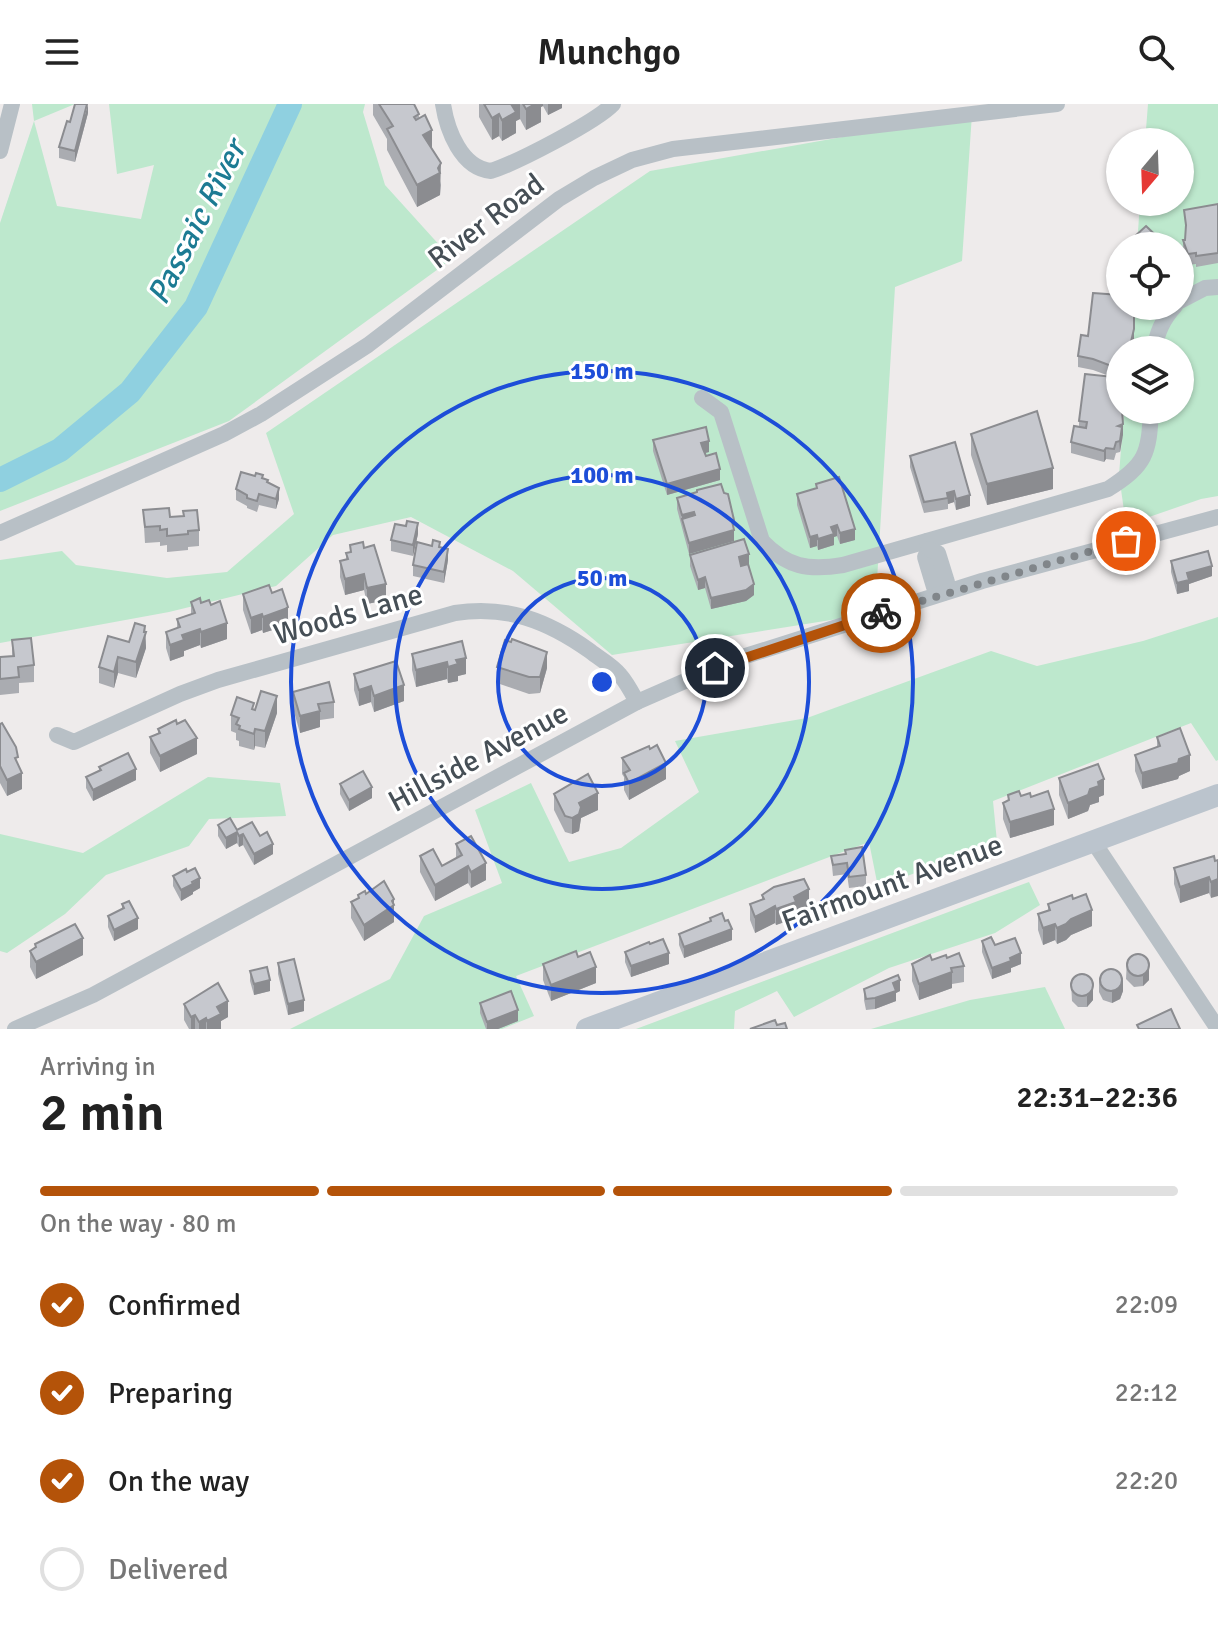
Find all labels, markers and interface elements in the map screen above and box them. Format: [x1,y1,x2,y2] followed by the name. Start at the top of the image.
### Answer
[40,30,84,74] icon: menu
[537,30,681,75] text: Munchgo
[1134,30,1178,74] icon: search
[1106,128,1194,216] north arrow
[1106,128,1194,424] map controls
[139,130,256,310] water label: Passaic River
[421,166,552,277] street label: River Road
[1106,232,1194,320] button: locate
[1106,336,1194,424] button: layers
[570,356,634,386] text: 150 m
[570,460,634,490] text: 100 m
[1092,507,1160,575] pin
[1104,519,1148,563] icon: bag
[577,563,627,593] text: 50 m
[841,573,921,653] courier
[269,576,427,653] street label: Woods Lane
[859,591,903,635] icon: bike
[681,634,749,702] pin
[693,646,737,690] icon: home
[588,668,616,696] centre of rings
[382,695,574,820] street label: Hillside Avenue
[777,826,1008,941] street label: Fairmount Avenue
[40,1051,156,1083] text: Arriving in
[1017,1079,1178,1116] text: 22:31–22:36
[40,1081,165,1145] text: 2 min
[40,1208,236,1240] text: On the way · 80 m
[40,1283,84,1327] icon: check
[108,1287,241,1324] text: Confirmed
[1115,1289,1178,1321] text: 22:09
[40,1371,84,1415] icon: check
[108,1375,233,1412] text: Preparing
[1115,1377,1178,1409] text: 22:12
[40,1459,84,1503] icon: check
[108,1463,249,1500] text: On the way
[1115,1465,1178,1497] text: 22:20
[108,1551,229,1588] text: Delivered

